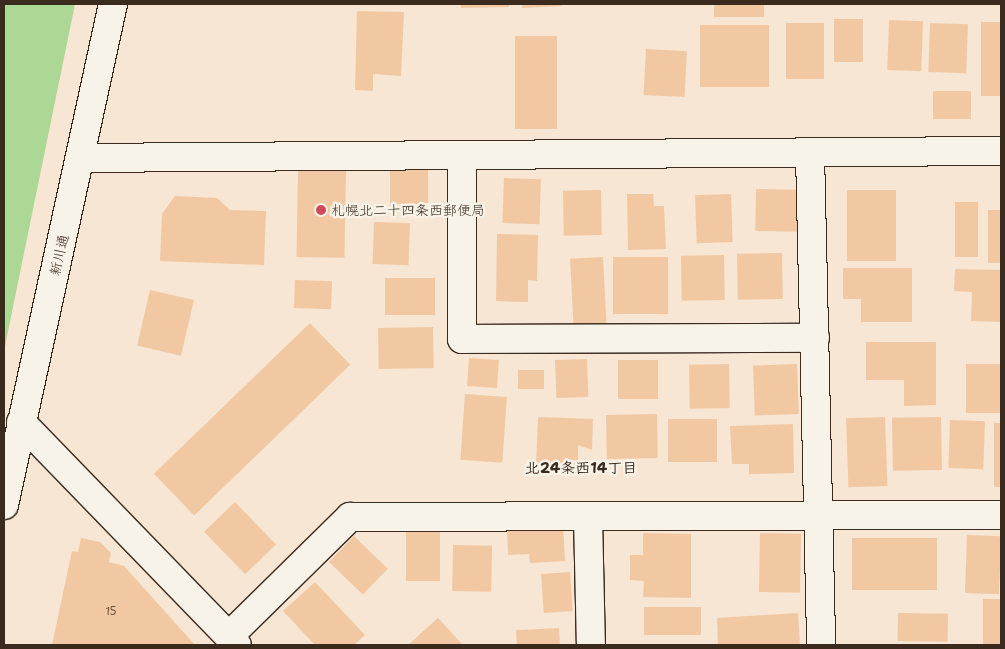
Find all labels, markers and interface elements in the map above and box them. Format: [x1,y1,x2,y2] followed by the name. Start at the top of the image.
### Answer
[331,202,485,218] place label: 札幌北二十四条西郵便局
[315,204,327,216] marker: 札幌北二十四条西郵便局
[46,233,72,277] street label: 新川通
[525,460,637,478] district label: 北24条西14丁目
[105,605,117,619] house number: 15

